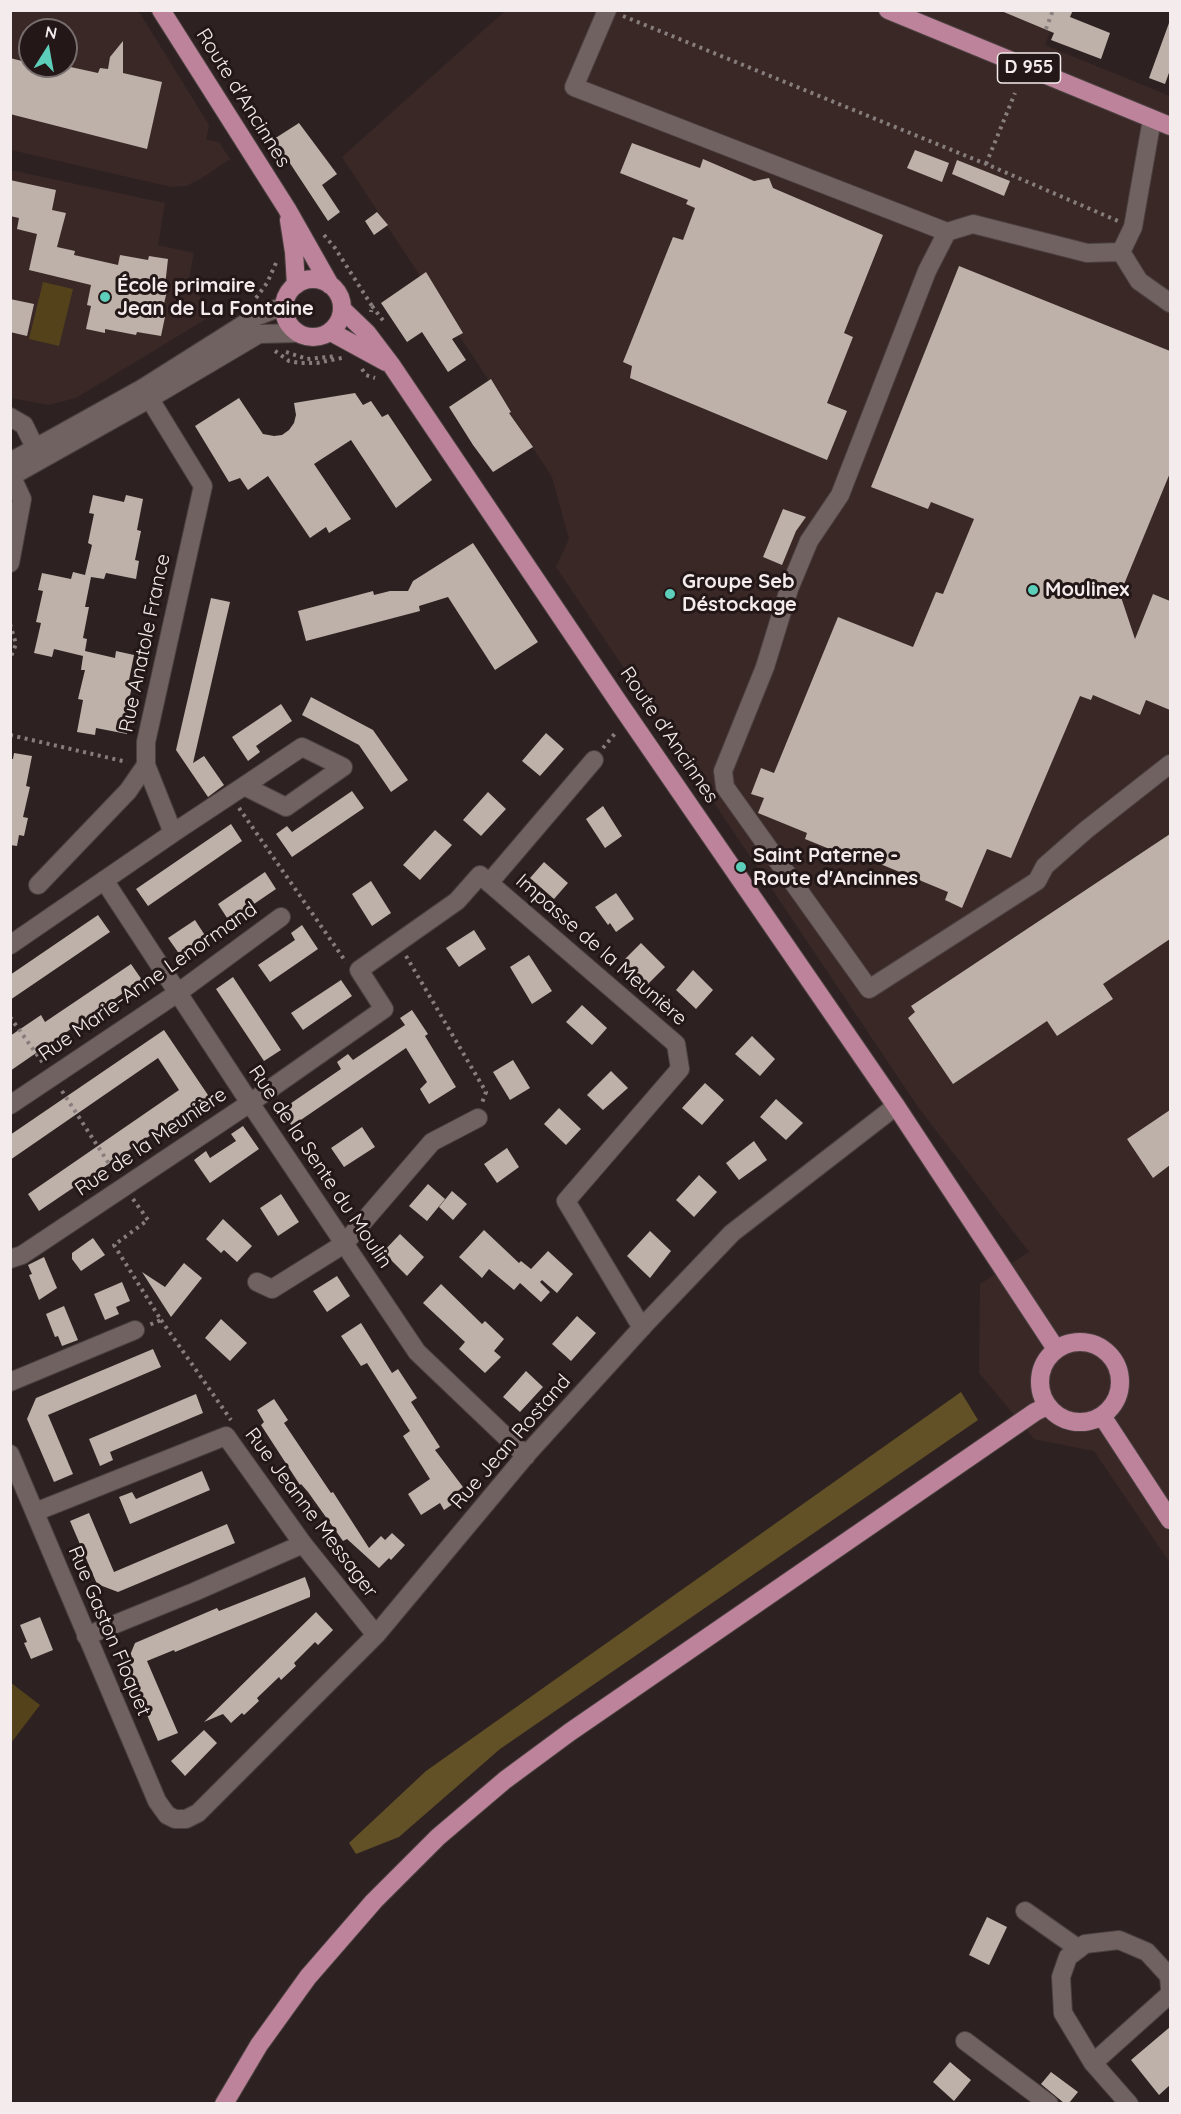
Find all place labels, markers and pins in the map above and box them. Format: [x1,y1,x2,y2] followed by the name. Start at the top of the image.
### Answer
[117,274,314,321] place label: École primaire Jean de La Fontaine
[98,290,112,304] marker: École primaire Jean de La Fontaine
[682,570,797,617] place label: Groupe Seb Déstockage
[1045,578,1129,602] place label: Moulinex
[1026,583,1040,597] marker: Moulinex
[663,587,677,601] marker: Groupe Seb Déstockage
[753,844,918,891] place label: Saint Paterne - Route d'Ancinnes
[734,860,748,874] marker: Saint Paterne - Route d'Ancinnes

